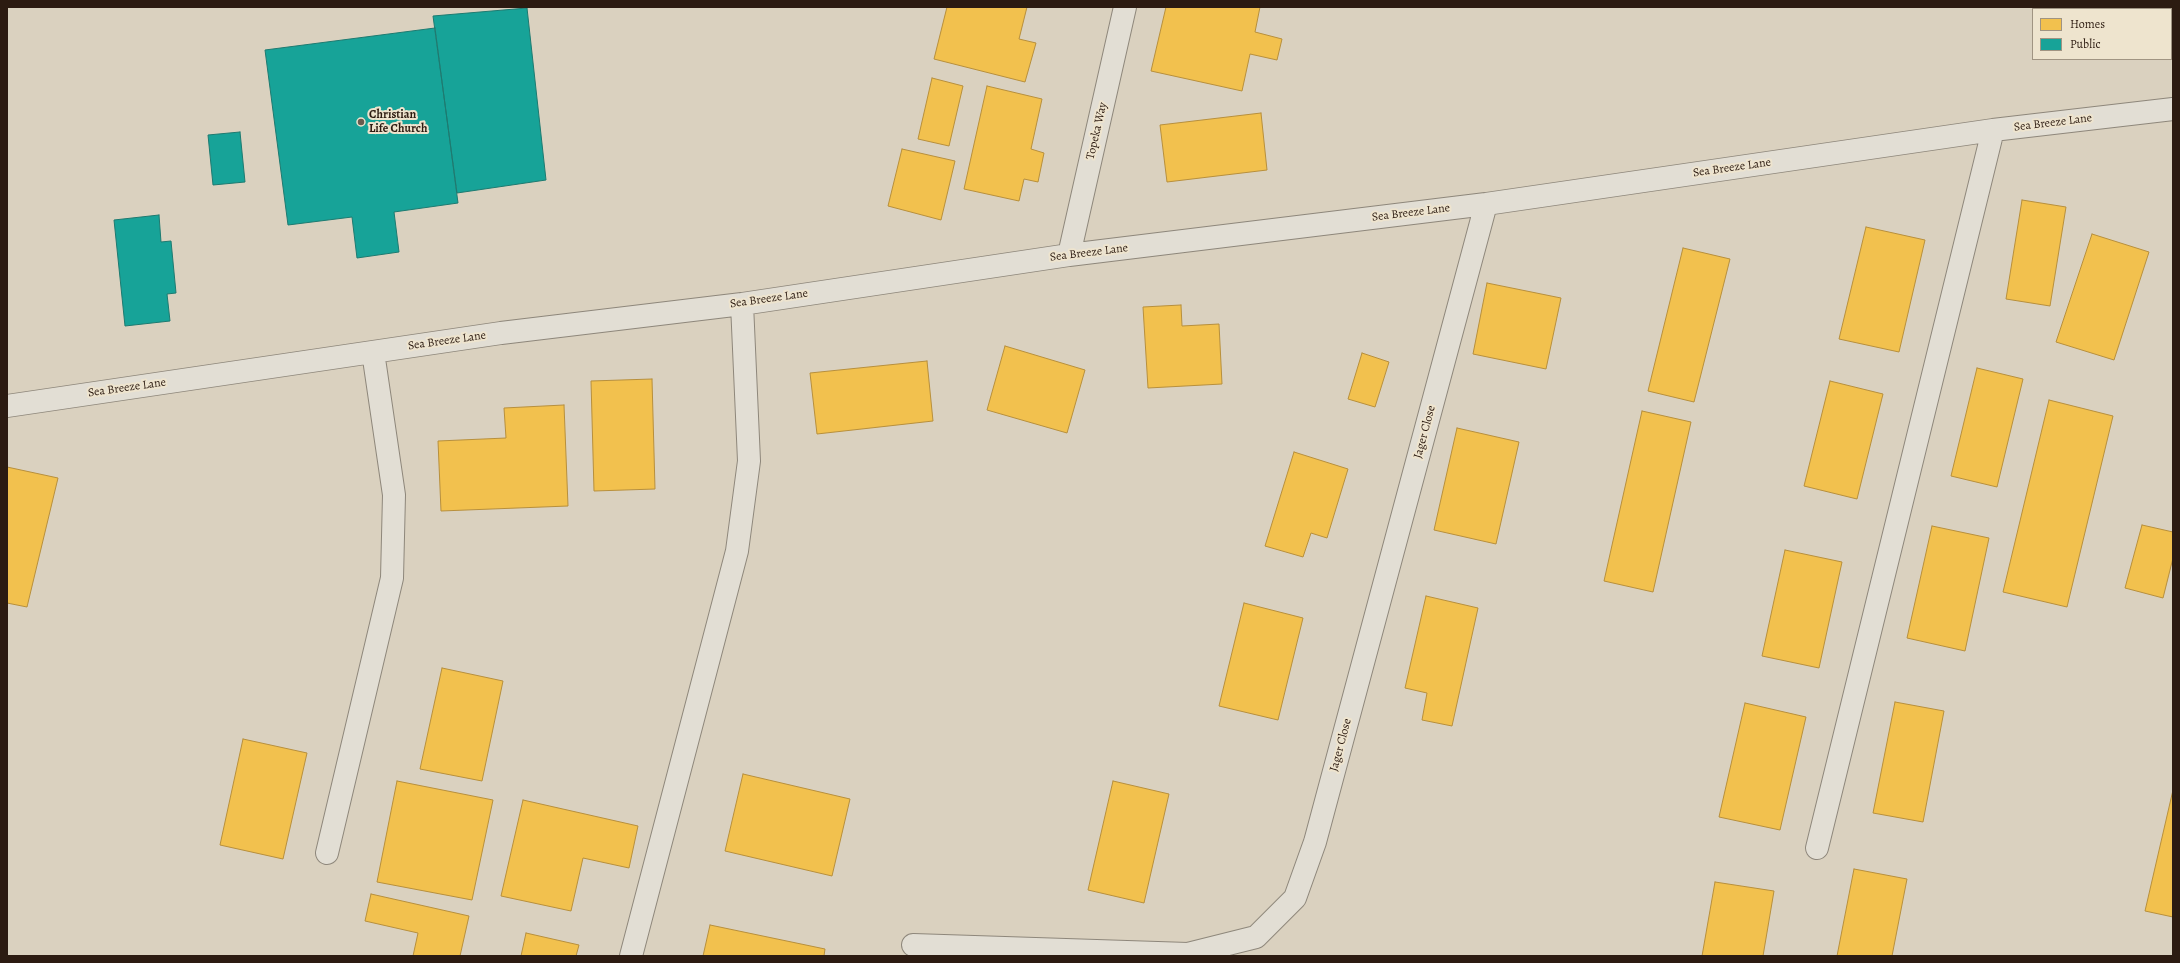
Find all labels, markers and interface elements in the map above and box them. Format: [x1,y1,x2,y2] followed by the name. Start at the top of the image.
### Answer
[2032,8,2172,60] legend
[2070,16,2105,32] text: Homes
[2070,36,2101,52] text: Public
[1083,101,1111,161] street label: Topeka Way
[369,108,427,136] place label: Christian Life Church
[2013,111,2093,135] street label: Sea Breeze Lane
[356,117,366,127] marker: Christian Life Church
[1692,155,1772,181] street label: Sea Breeze Lane
[1371,201,1451,225] street label: Sea Breeze Lane
[1049,241,1129,265] street label: Sea Breeze Lane
[729,286,809,312] street label: Sea Breeze Lane
[407,328,487,354] street label: Sea Breeze Lane
[87,375,167,401] street label: Sea Breeze Lane
[1411,404,1439,460] street label: Jager Close
[1327,717,1355,773] street label: Jager Close

